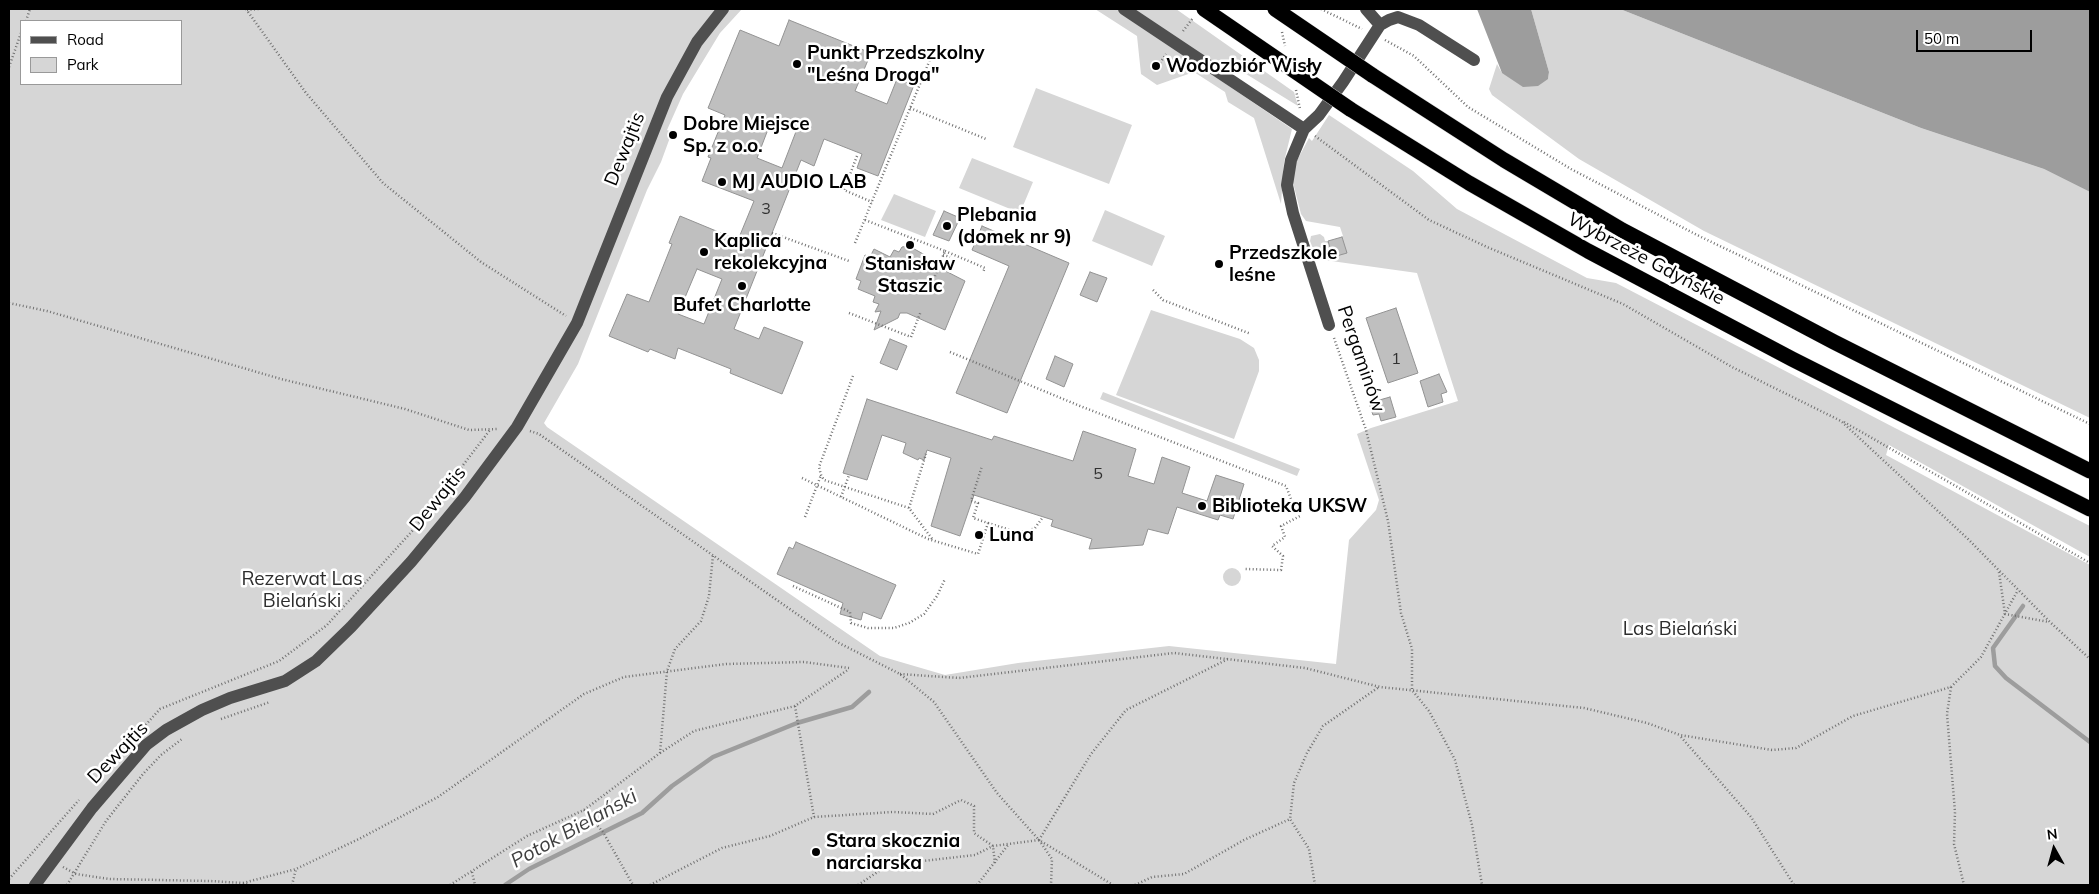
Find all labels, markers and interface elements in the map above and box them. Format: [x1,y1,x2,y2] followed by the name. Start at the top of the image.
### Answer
[20,20,182,85] legend
[1919,20,2035,52] scale bar
[1924,29,1959,48] text: 50 m
[67,30,104,49] text: Road
[807,42,985,86] place label: Punkt Przedszkolny "Leśna Droga"
[67,55,99,74] text: Park
[1166,55,1322,77] place label: Wodozbiór Wisły
[791,58,803,70] marker: Punkt Przedszkolny "Leśna Droga"
[1150,60,1162,72] marker: Wodozbiór Wisły
[600,109,650,189] street label: Dewajtis
[683,113,810,157] place label: Dobre Miejsce Sp. z o.o.
[667,129,679,141] marker: Dobre Miejsce Sp. z o.o.
[732,171,867,193] place label: MJ AUDIO LAB
[716,176,728,188] marker: MJ AUDIO LAB
[761,199,771,219] house number: 3
[957,204,1072,248] place label: Plebania (domek nr 9)
[1564,208,1728,310] street label: Wybrzeże Gdyńskie
[941,220,953,232] marker: Plebania (domek nr 9)
[714,230,827,274] place label: Kaplica rekolekcyjna
[904,239,916,251] marker: Stanisław Staszic
[1229,242,1337,286] place label: Przedszkole leśne
[698,246,710,258] marker: Kaplica rekolekcyjna
[865,253,955,297] place label: Stanisław Staszic
[1213,258,1225,270] marker: Przedszkole leśne
[736,280,748,292] marker: Bufet Charlotte
[673,294,811,316] place label: Bufet Charlotte
[1332,303,1390,415] street label: Pergaminów
[1391,349,1401,369] house number: 1
[405,462,471,536] street label: Dewajtis
[1093,464,1103,484] house number: 5
[1212,495,1367,517] place label: Biblioteka UKSW
[1196,500,1208,512] marker: Biblioteka UKSW
[989,524,1034,546] place label: Luna
[973,529,985,541] marker: Luna
[241,568,363,612] park label: Rezerwat Las Bielański
[1623,618,1737,640] park label: Las Bielański
[83,717,153,789] street label: Dewajtis
[507,784,641,874] water label: Potok Bielański
[2029,824,2079,874] north arrow
[2046,825,2059,844] text: N
[826,830,960,874] place label: Stara skocznia narciarska
[810,846,822,858] marker: Stara skocznia narciarska

